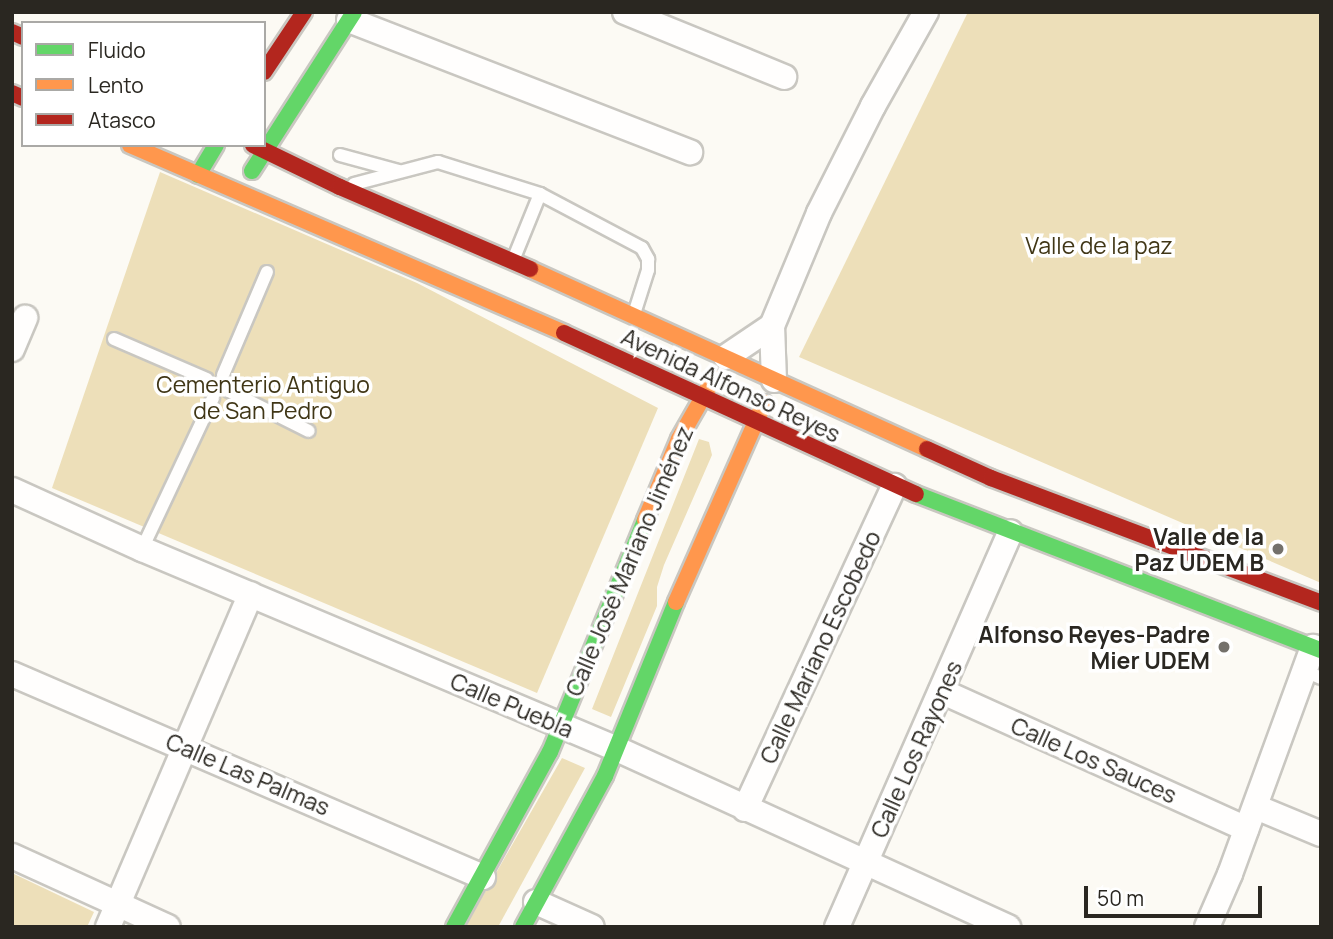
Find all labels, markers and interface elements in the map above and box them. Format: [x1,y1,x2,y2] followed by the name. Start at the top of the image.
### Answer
[21,21,266,147] legend
[88,36,146,64] text: Fluido
[88,71,144,99] text: Lento
[88,106,156,134] text: Atasco
[1025,231,1173,259] park label: Valle de la paz
[617,322,845,448] street label: Avenida Alfonso Reyes
[156,370,370,424] park label: Cementerio Antiguo de San Pedro
[560,422,698,700] street label: Calle José Mariano Jiménez
[1135,522,1264,576] place label: Valle de la Paz UDEM B
[754,526,886,768] street label: Calle Mariano Escobedo
[1270,541,1286,557] marker: Valle de la Paz UDEM B
[978,620,1210,674] place label: Alfonso Reyes-Padre Mier UDEM
[1216,639,1232,655] marker: Alfonso Reyes-Padre Mier UDEM
[865,656,967,842] street label: Calle Los Rayones
[446,667,578,743] street label: Calle Puebla
[1007,711,1181,809] street label: Calle Los Sauces
[162,727,334,821] street label: Calle Las Palmas
[1088,872,1266,916] scale bar
[1097,884,1144,912] text: 50 m

